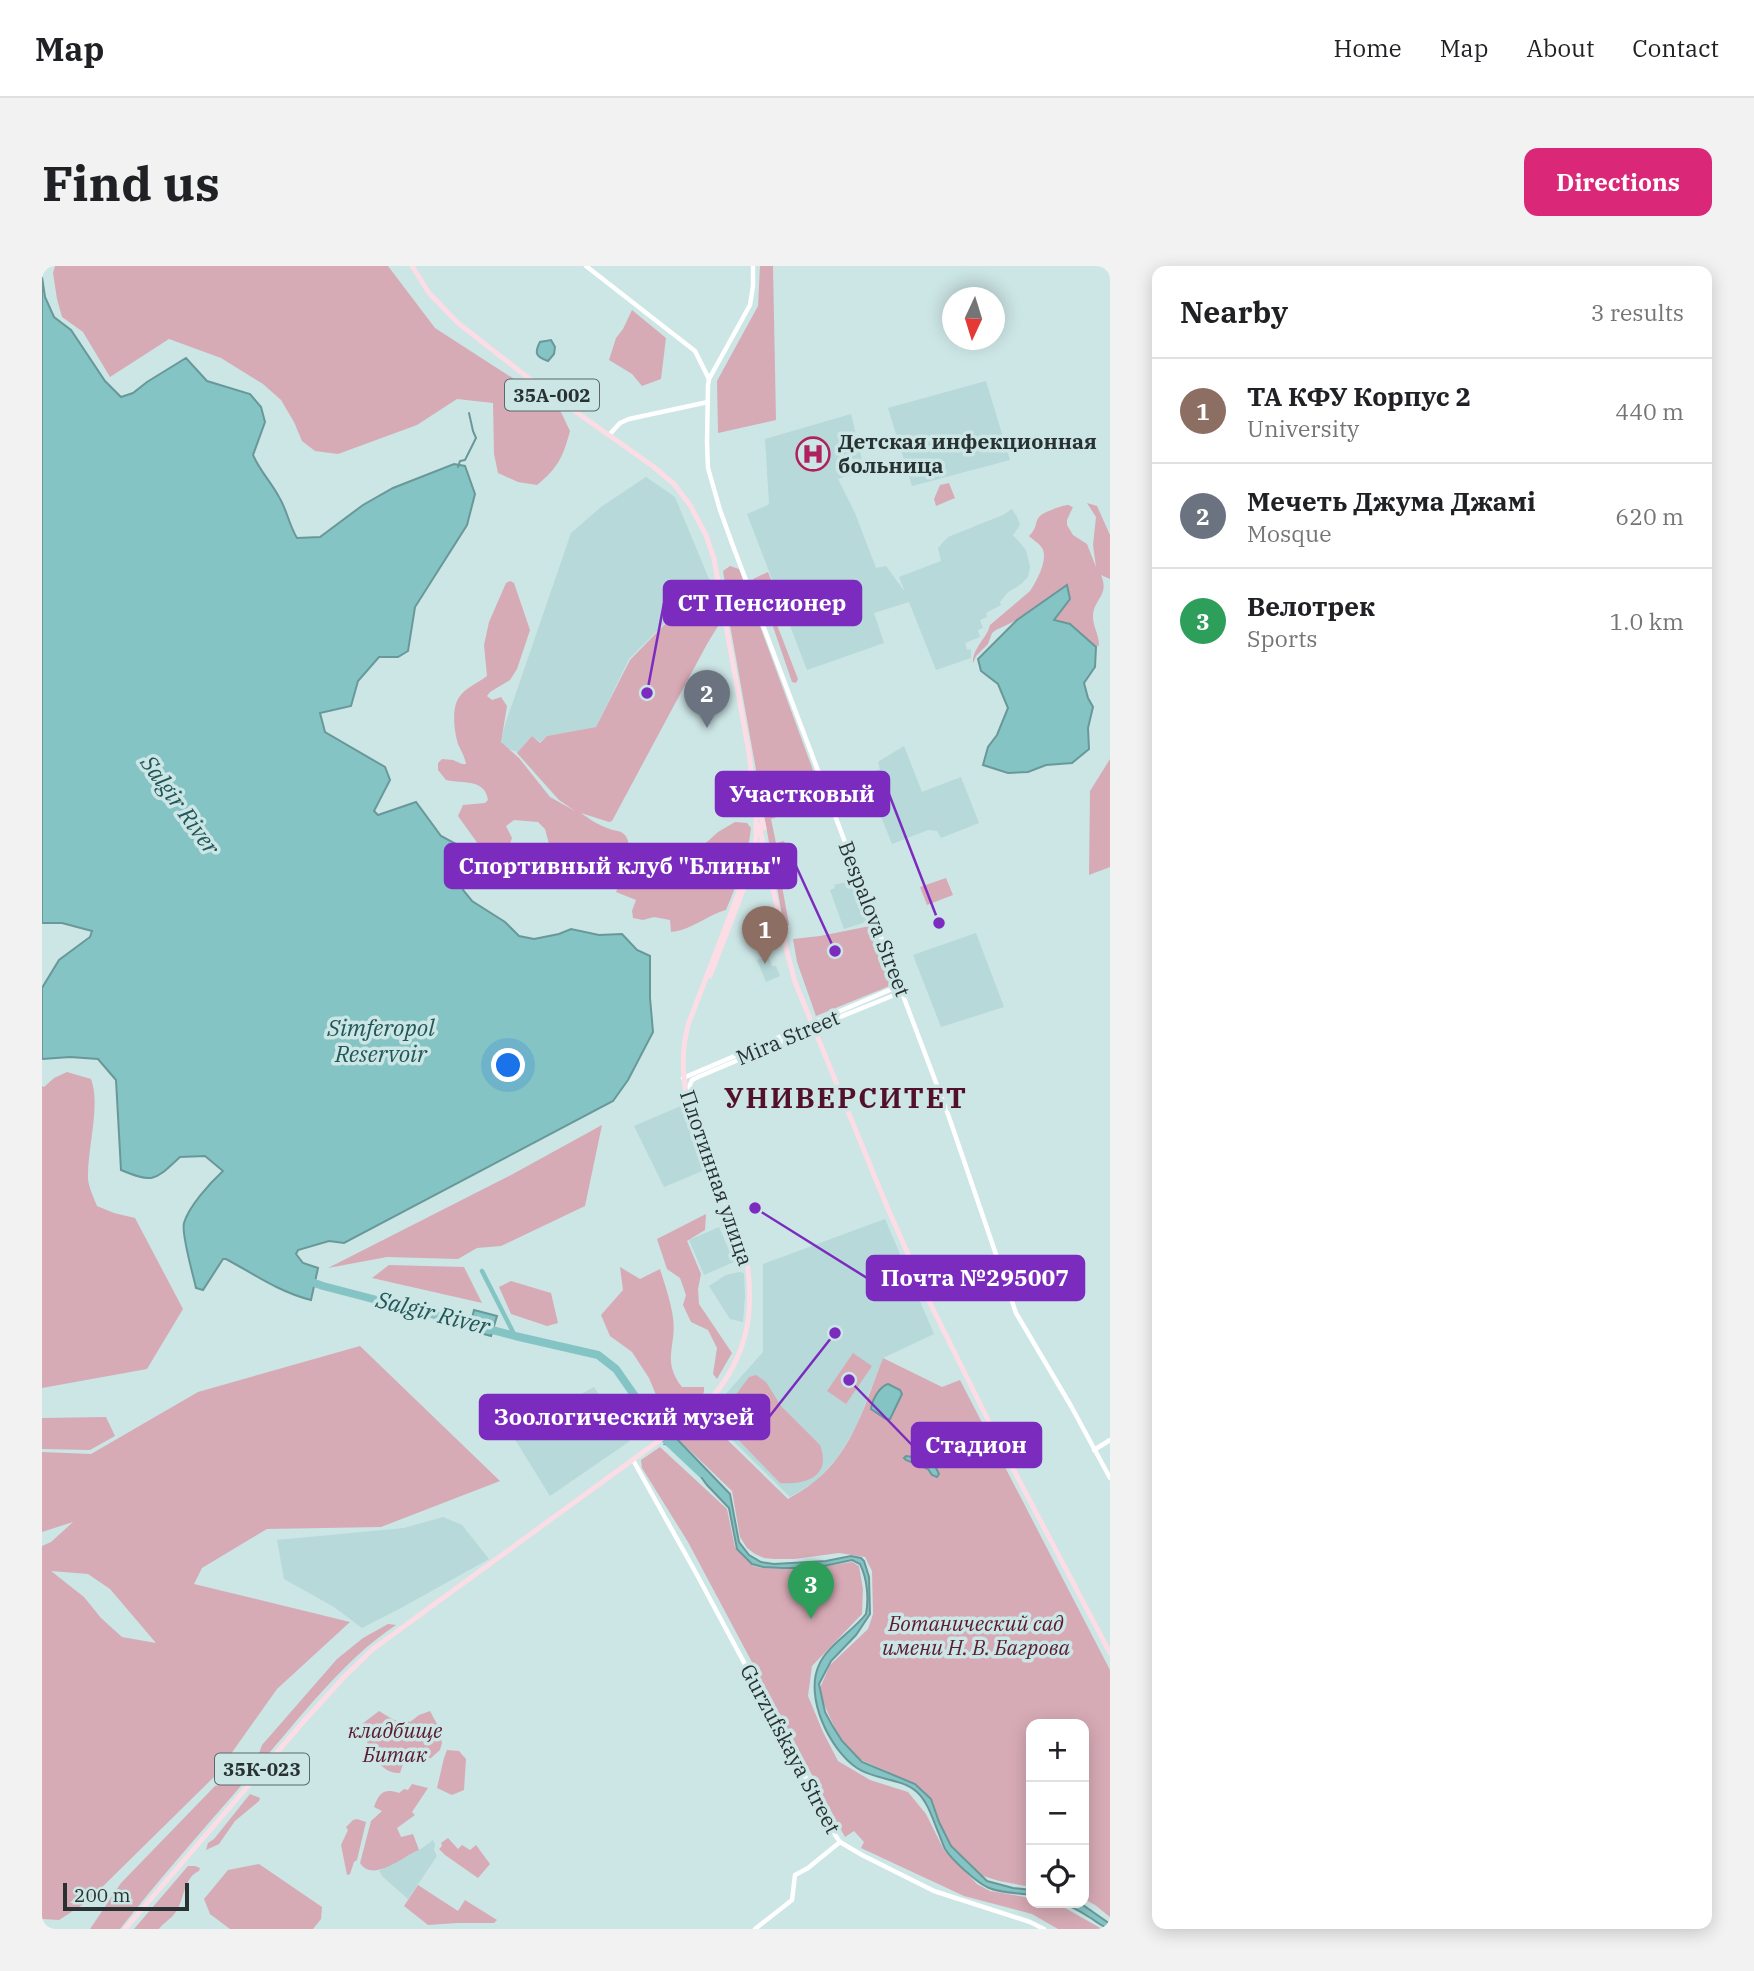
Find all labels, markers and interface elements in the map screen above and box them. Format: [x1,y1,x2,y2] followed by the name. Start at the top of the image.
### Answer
[35,27,104,70] text: Map
[1334,32,1402,64] text: Home
[1440,32,1488,64] text: Map
[1526,32,1594,64] text: About
[1632,32,1719,64] text: Contact
[1524,148,1712,216] button: Directions
[42,151,220,214] text: Find us
[942,287,1005,350] north arrow
[1180,292,1288,331] text: Nearby
[1591,297,1684,327] text: 3 results
[505,379,599,410] road number: 35А-002
[1247,379,1471,413] text: ТА КФУ Корпус 2
[1196,396,1210,426] text: 1
[1615,396,1684,426] text: 440 m
[1247,413,1359,443] text: University
[838,427,1097,479] place label: Детская инфекционная больница
[794,435,832,473] hospital icon: Детская инфекционная больница
[1247,484,1536,518] text: Мечеть Джума Джамі
[1196,501,1210,531] text: 2
[1615,501,1684,531] text: 620 m
[1247,518,1332,548] text: Mosque
[664,581,861,625] callout: СТ Пенсионер
[678,587,846,617] text: СТ Пенсионер
[1247,589,1375,623] text: Велотрек
[1196,606,1210,636] text: 3
[1610,606,1684,636] text: 1.0 km
[1247,623,1317,653] text: Sports
[684,670,730,728] pin: 2
[134,748,228,861] water label: Salgir River
[716,772,889,816] callout: Участковый
[729,778,875,808] text: Участковый
[832,837,917,1000] street label: Bespalova Street
[445,844,796,888] callout: Спортивный клуб "Блины"
[458,850,782,880] text: Спортивный клуб "Блины"
[742,906,788,964] pin: 1
[732,1003,844,1071] street label: Mira Street
[326,1012,435,1068] water label: Simferopol Reservoir
[491,1048,525,1082] your location
[724,1079,968,1116] district label: УНИВЕРСИТЕТ
[674,1086,760,1269] street label: Плотинная улица
[867,1256,1084,1300] callout: Почта №295007
[881,1262,1069,1292] text: Почта №295007
[372,1283,494,1341] water label: Salgir River
[480,1395,769,1439] callout: Зоологический музей
[494,1401,754,1431] text: Зоологический музей
[912,1423,1041,1467] callout: Стадион
[925,1429,1027,1459] text: Стадион
[788,1561,834,1619] pin: 3
[882,1609,1071,1661] park label: Ботанический сад имени Н. В. Багрова
[734,1659,847,1838] street label: Gurzufskaya Street
[348,1716,443,1768] park label: кладбище Битак
[1026,1719,1089,1908] map controls
[1026,1719,1089,1782] button: +
[215,1754,309,1784] road number: 35К-023
[1026,1782,1089,1845] button: −
[1026,1845,1089,1908] button: locate
[63,1880,189,1912] scale bar
[74,1883,131,1907] text: 200 m

